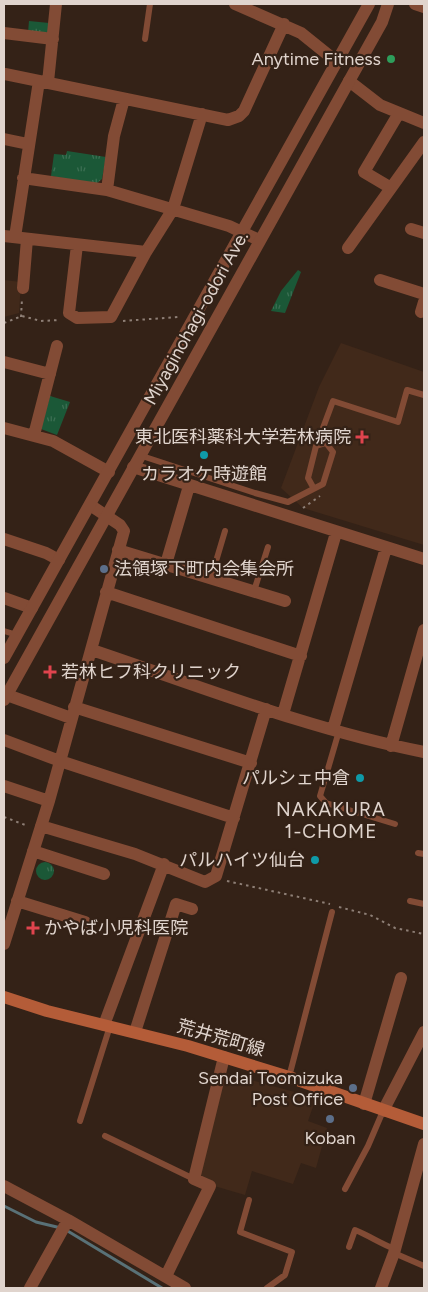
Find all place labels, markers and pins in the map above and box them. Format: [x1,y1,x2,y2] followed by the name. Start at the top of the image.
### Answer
[251,48,381,70] place label: Anytime Fitness
[385,53,397,65] marker: Anytime Fitness
[135,426,351,448] place label: 東北医科薬科大学若林病院
[355,430,369,444] marker: 東北医科薬科大学若林病院
[198,449,210,461] marker: カラオケ時遊館
[141,463,267,485] place label: カラオケ時遊館
[114,558,294,580] place label: 法領塚下町内会集会所
[98,563,110,575] marker: 法領塚下町内会集会所
[61,661,241,683] place label: 若林ヒフ科クリニック
[43,665,57,679] marker: 若林ヒフ科クリニック
[242,767,350,789] place label: パルシェ中倉
[354,772,366,784] marker: パルシェ中倉
[179,849,305,871] place label: パルハイツ仙台
[309,854,321,866] marker: パルハイツ仙台
[44,917,188,939] place label: かやば小児科医院
[26,921,40,935] marker: かやば小児科医院
[198,1067,343,1110] place label: Sendai Toomizuka Post Office
[347,1082,359,1094] marker: Sendai Toomizuka Post Office
[324,1113,336,1125] marker: Koban
[304,1127,356,1149] place label: Koban

